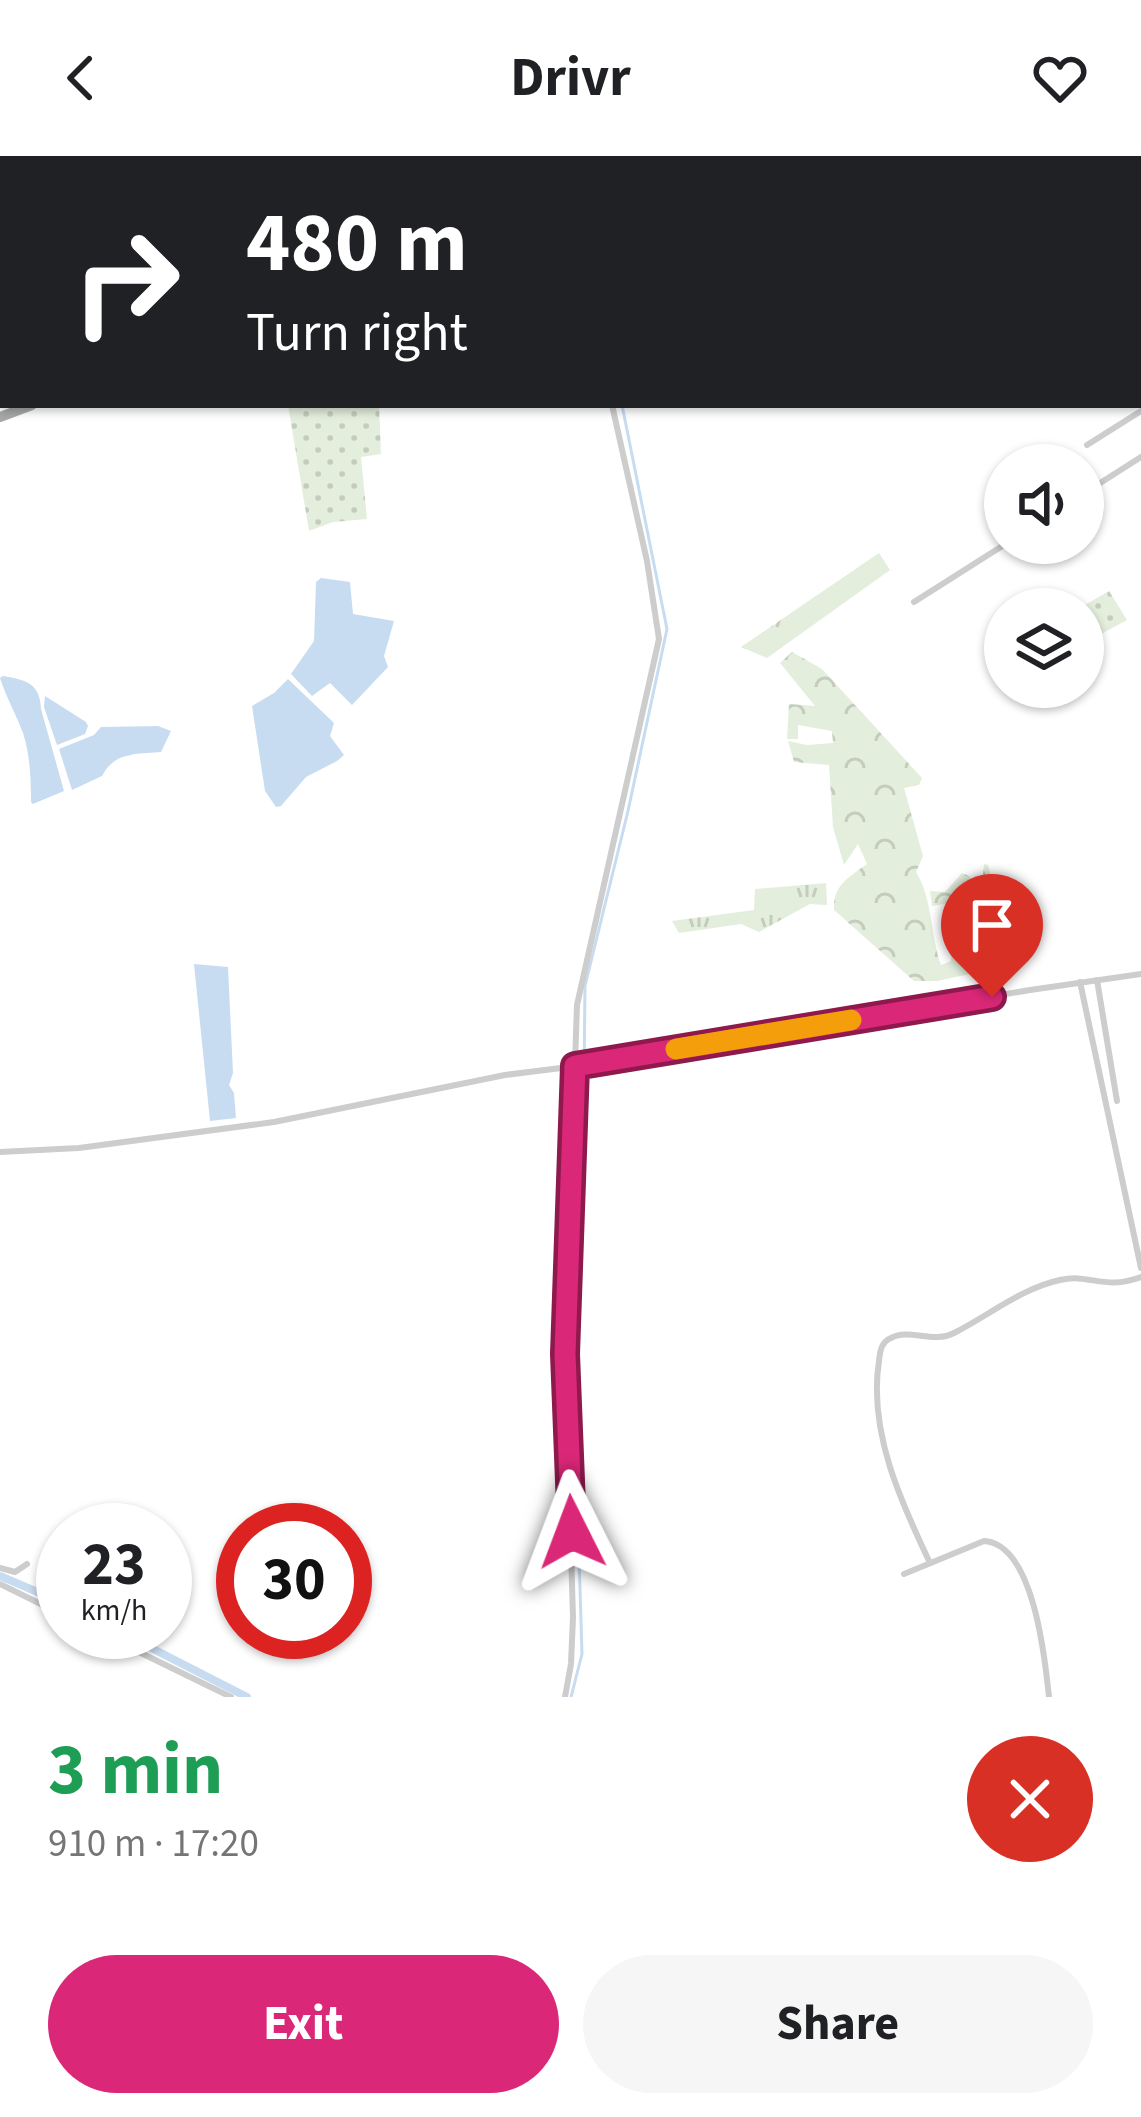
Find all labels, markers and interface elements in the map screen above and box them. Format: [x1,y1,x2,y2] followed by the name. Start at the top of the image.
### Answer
[510,40,631,117] text: Drivr
[48,45,114,111] icon: back
[1027,45,1093,111] icon: heart
[246,184,468,304] text: 480 m
[48,204,204,360] icon: right
[246,295,468,372] text: Turn right
[984,444,1104,708] map controls
[984,444,1104,564] button: sound
[984,588,1104,708] button: layers
[941,874,1043,997] pin
[959,892,1025,958] icon: arrive
[509,1469,635,1595] position arrow
[216,1503,372,1659] speed limit sign: 30
[82,1523,146,1608] text: 23
[81,1589,147,1632] text: km/h
[48,1719,223,1822] text: 3 min
[967,1736,1093,1862] button: close
[48,1816,259,1872] text: 910 m · 17:20
[48,1955,559,2093] button: Exit
[583,1955,1093,2093] button: Share

